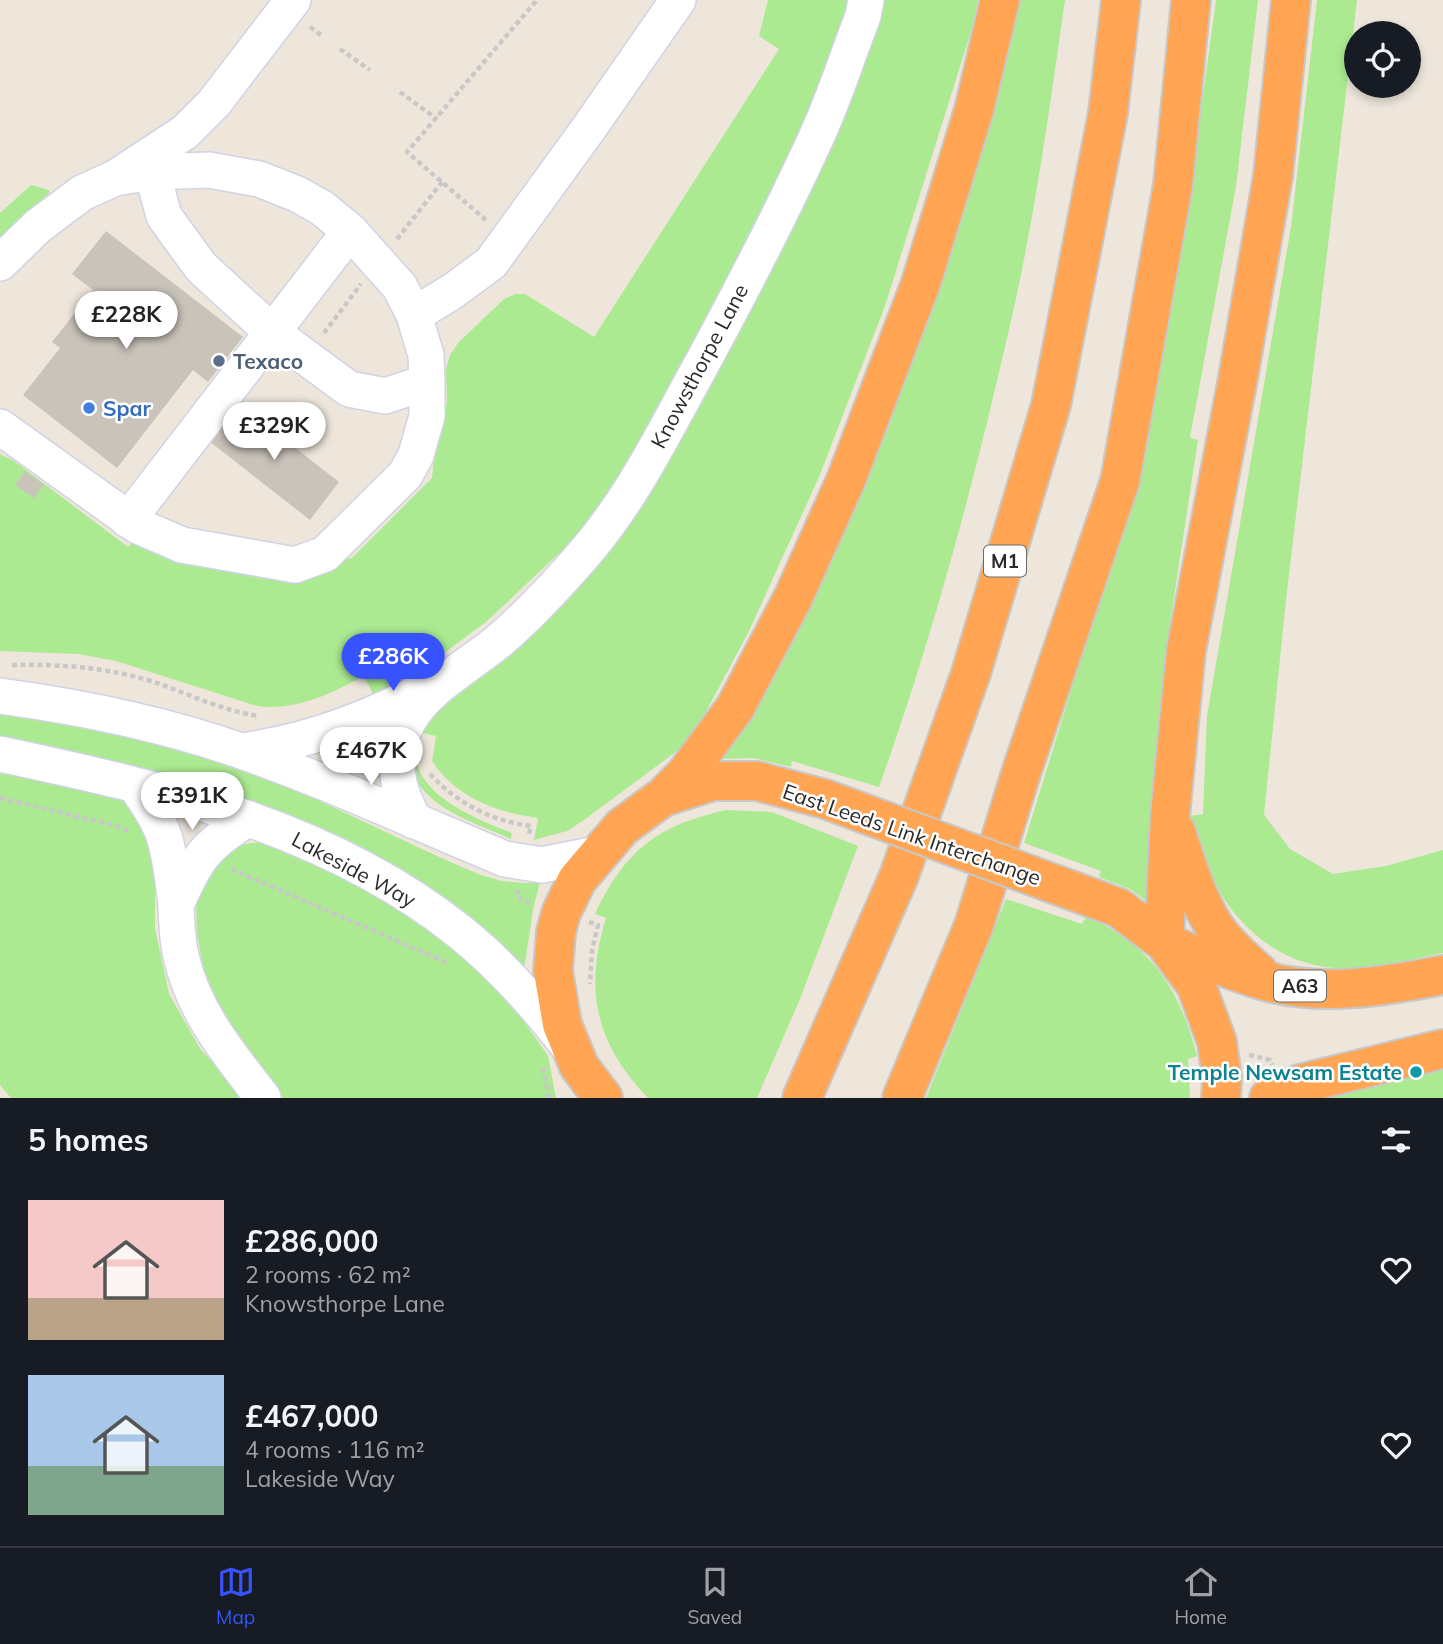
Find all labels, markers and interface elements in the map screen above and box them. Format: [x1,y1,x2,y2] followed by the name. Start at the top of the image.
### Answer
[1344,21,1421,98] map controls
[1344,21,1421,98] button: locate
[645,279,753,453] street label: Knowsthorpe Lane
[77,292,175,351] pin: £228K
[91,299,161,328] text: £228K
[233,348,303,374] place label: Texaco
[211,353,227,369] marker: Texaco
[103,395,152,421] place label: Spar
[81,400,97,416] marker: Spar
[225,402,323,462] pin: £329K
[239,410,309,439] text: £329K
[984,546,1026,576] road number: M1
[344,634,442,693] pin: £286K
[358,641,428,670] text: £286K
[322,728,420,787] pin: £467K
[336,735,406,764] text: £467K
[143,772,241,832] pin: £391K
[780,778,1044,890] street label: East Leeds Link Interchange
[157,780,227,809] text: £391K
[288,825,420,913] street label: Lakeside Way
[1274,970,1326,1002] road number: A63
[1168,1059,1402,1085] place label: Temple Newsam Estate
[1408,1064,1424,1080] marker: Temple Newsam Estate
[28,1121,149,1159] text: 5 homes
[1377,1121,1415,1159] icon: filters
[245,1222,378,1260] text: £286,000
[84,1228,168,1312] icon: home
[1377,1251,1415,1289] icon: heart
[245,1260,411,1289] text: 2 rooms · 62 m²
[245,1289,445,1318] text: Knowsthorpe Lane
[245,1397,378,1435] text: £467,000
[84,1403,168,1487] icon: home
[1377,1426,1415,1464] icon: heart
[245,1435,425,1464] text: 4 rooms · 116 m²
[245,1464,395,1493] text: Lakeside Way
[216,1563,255,1629] tab: Map
[687,1563,742,1629] tab: Saved
[1174,1563,1227,1629] tab: Home

